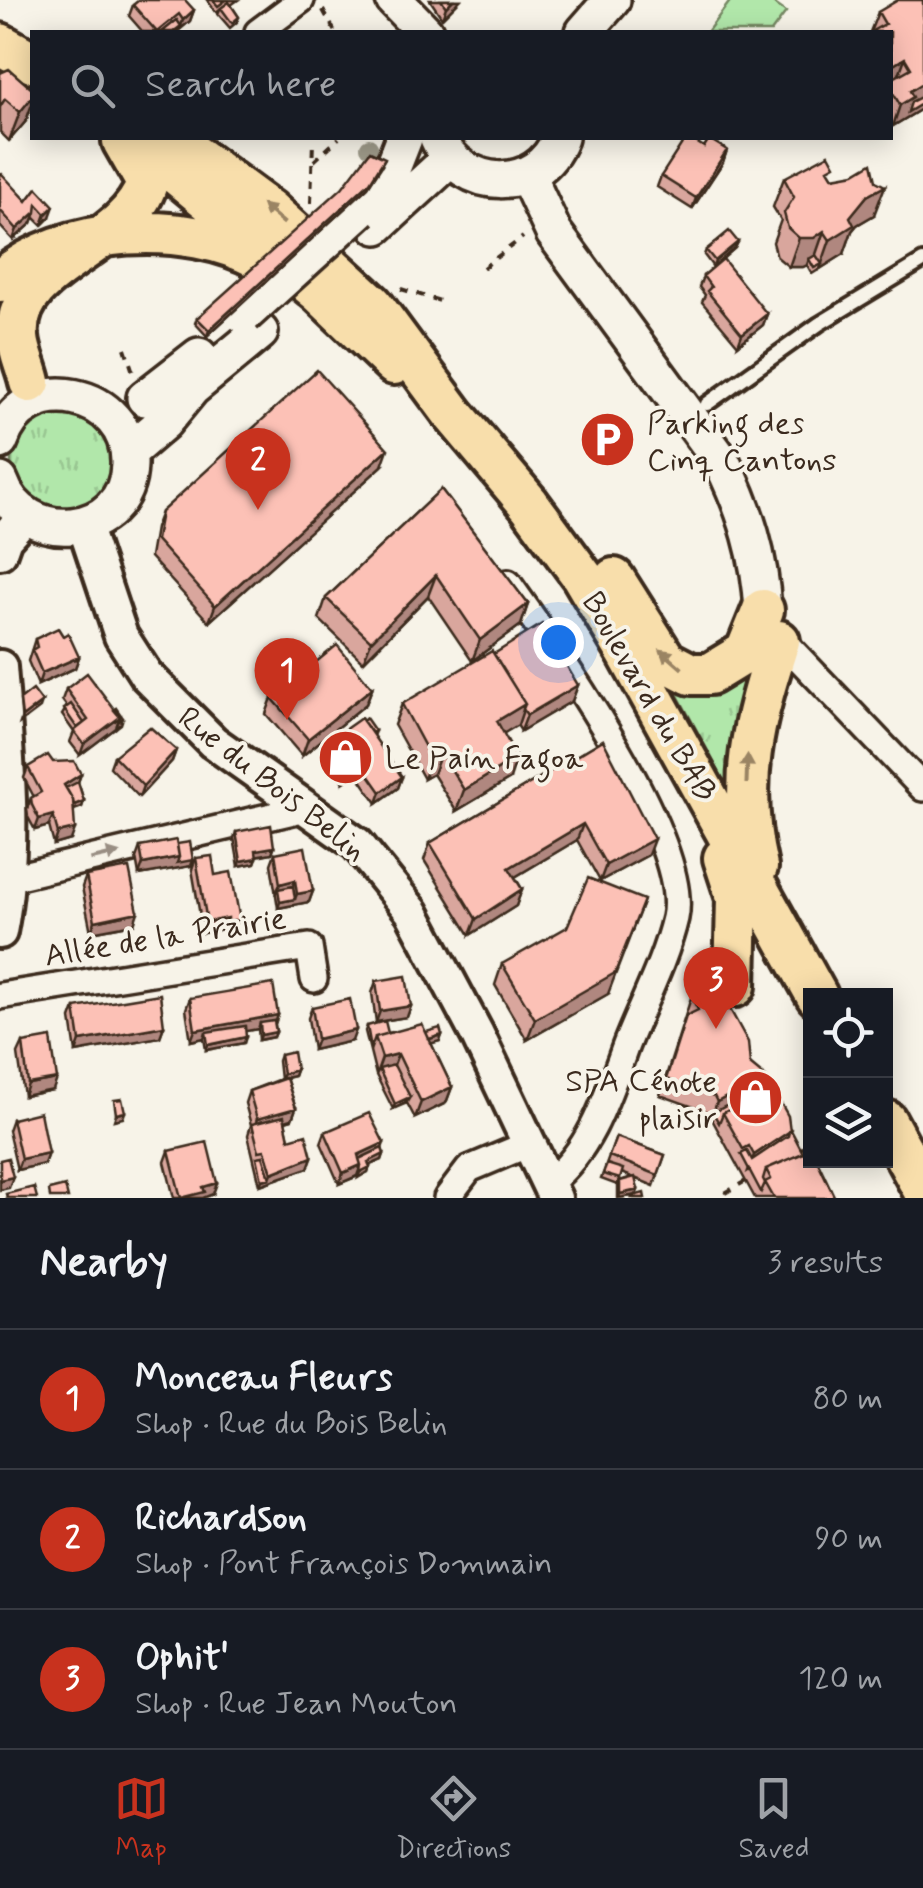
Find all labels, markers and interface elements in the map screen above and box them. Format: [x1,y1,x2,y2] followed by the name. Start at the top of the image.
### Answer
[30,30,893,140] search box
[65,58,120,113] icon: search
[145,61,336,110] text: Search here
[260,204,285,225] one-way arrow
[647,403,837,482] place label: Parking des Cinq Cantons
[578,410,638,470] parking icon: Parking des Cinq Cantons
[226,428,290,510] pin: 2
[571,585,726,810] street label: Boulevard du BAB
[533,617,584,668] your location
[254,638,320,720] pin: 1
[659,648,684,670] one-way arrow
[169,698,375,872] street label: Rue du Bois Belin
[316,727,376,787] shop icon: Le Pain Fagoa
[385,738,584,783] place label: Le Pain Fagoa
[740,753,756,784] one-way arrow
[90,848,121,863] one-way arrow
[41,898,289,978] street label: Allée de la Prairie
[684,946,748,1029] pin: 3
[803,988,893,1168] map controls
[803,988,893,1078] button: locate
[565,1061,717,1140] place label: SPA Cénote plaisir
[726,1068,786,1128] shop icon: SPA Cénote plaisir
[803,1078,893,1168] button: layers
[40,1236,168,1291] text: Nearby
[767,1242,883,1284] text: 3 results
[135,1354,393,1403] text: Monceau Fleurs
[65,1378,80,1420] text: 1
[813,1378,883,1420] text: 80 m
[135,1403,447,1445] text: Shop · Rue du Bois Belin
[135,1494,307,1543] text: Richardson
[65,1518,80,1560] text: 2
[815,1518,883,1560] text: 90 m
[135,1543,553,1585] text: Shop · Pont François Dommain
[135,1634,229,1683] text: Ophit'
[65,1658,80,1700] text: 3
[798,1658,883,1700] text: 120 m
[135,1683,457,1725] text: Shop · Rue Jean Mouton
[114,1771,169,1868] tab: Map
[396,1771,511,1868] tab: Directions
[739,1771,809,1868] tab: Saved

